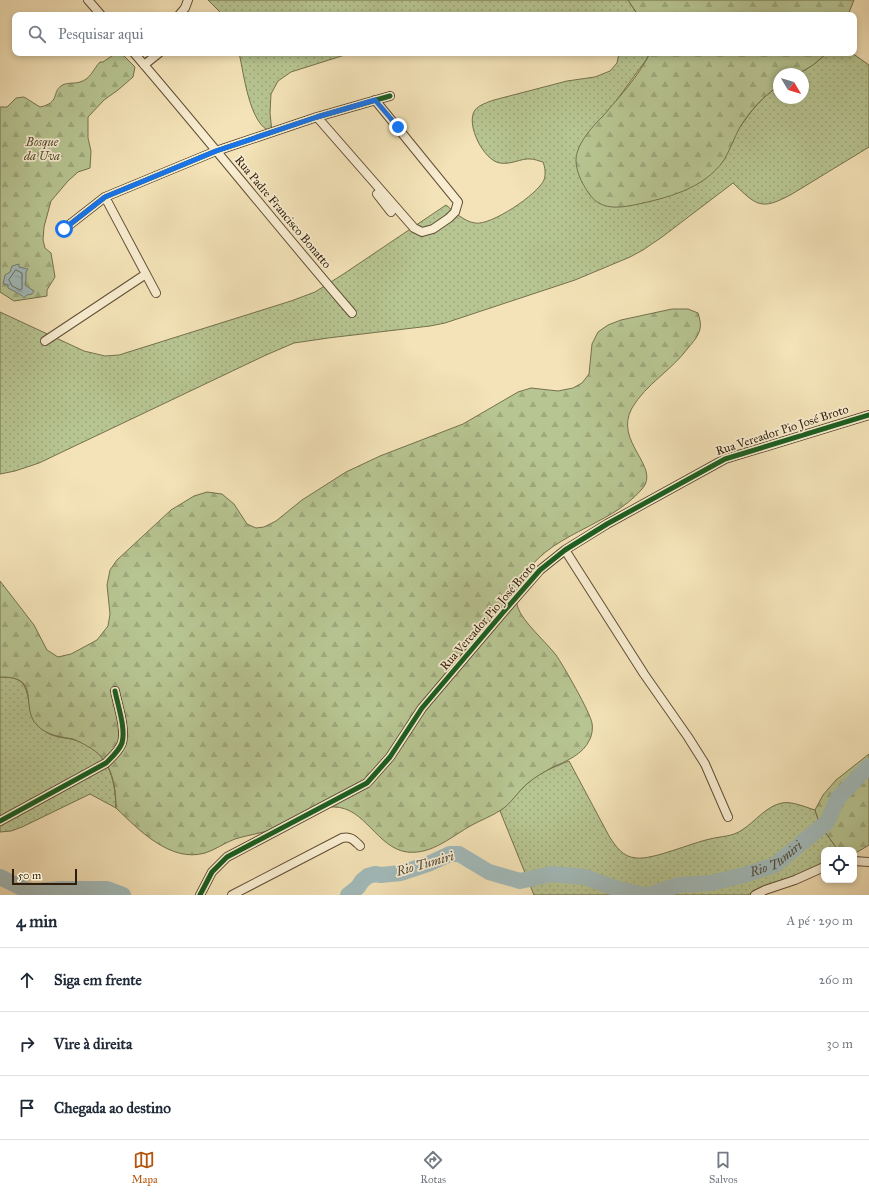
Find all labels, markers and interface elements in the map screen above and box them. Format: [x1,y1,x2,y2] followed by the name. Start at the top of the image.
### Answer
[12,12,857,56] search box
[26,23,48,45] icon: search
[58,25,144,43] text: Pesquisar aqui
[773,68,809,104] north arrow
[389,118,407,136] route end
[23,135,60,163] park label: Bosque da Uva
[232,153,334,271] street label: Rua Padre Francisco Bonatto
[55,220,73,238] route start
[714,402,851,459] street label: Rua Vereador Pio José Broto
[437,559,540,674] street label: Rua Vereador Pio José Broto
[747,837,806,881] water label: Rio Tumiri
[821,847,857,883] map controls
[821,847,857,883] button: locate
[393,848,456,880] water label: Rio Tumiri
[12,867,77,886] scale bar
[18,869,41,882] text: 50 m
[16,911,57,932] text: 4 min
[786,913,853,929] text: A pé · 290 m
[16,969,38,991] icon: ahead
[54,971,142,989] text: Siga em frente
[819,972,853,988] text: 260 m
[16,1033,38,1055] icon: right
[54,1035,132,1053] text: Vire à direita
[827,1036,853,1052] text: 30 m
[16,1097,38,1119] icon: arrive
[54,1099,171,1117] text: Chegada ao destino
[131,1149,158,1186] tab: Mapa
[420,1149,446,1186] tab: Rotas
[709,1149,738,1186] tab: Salvos

